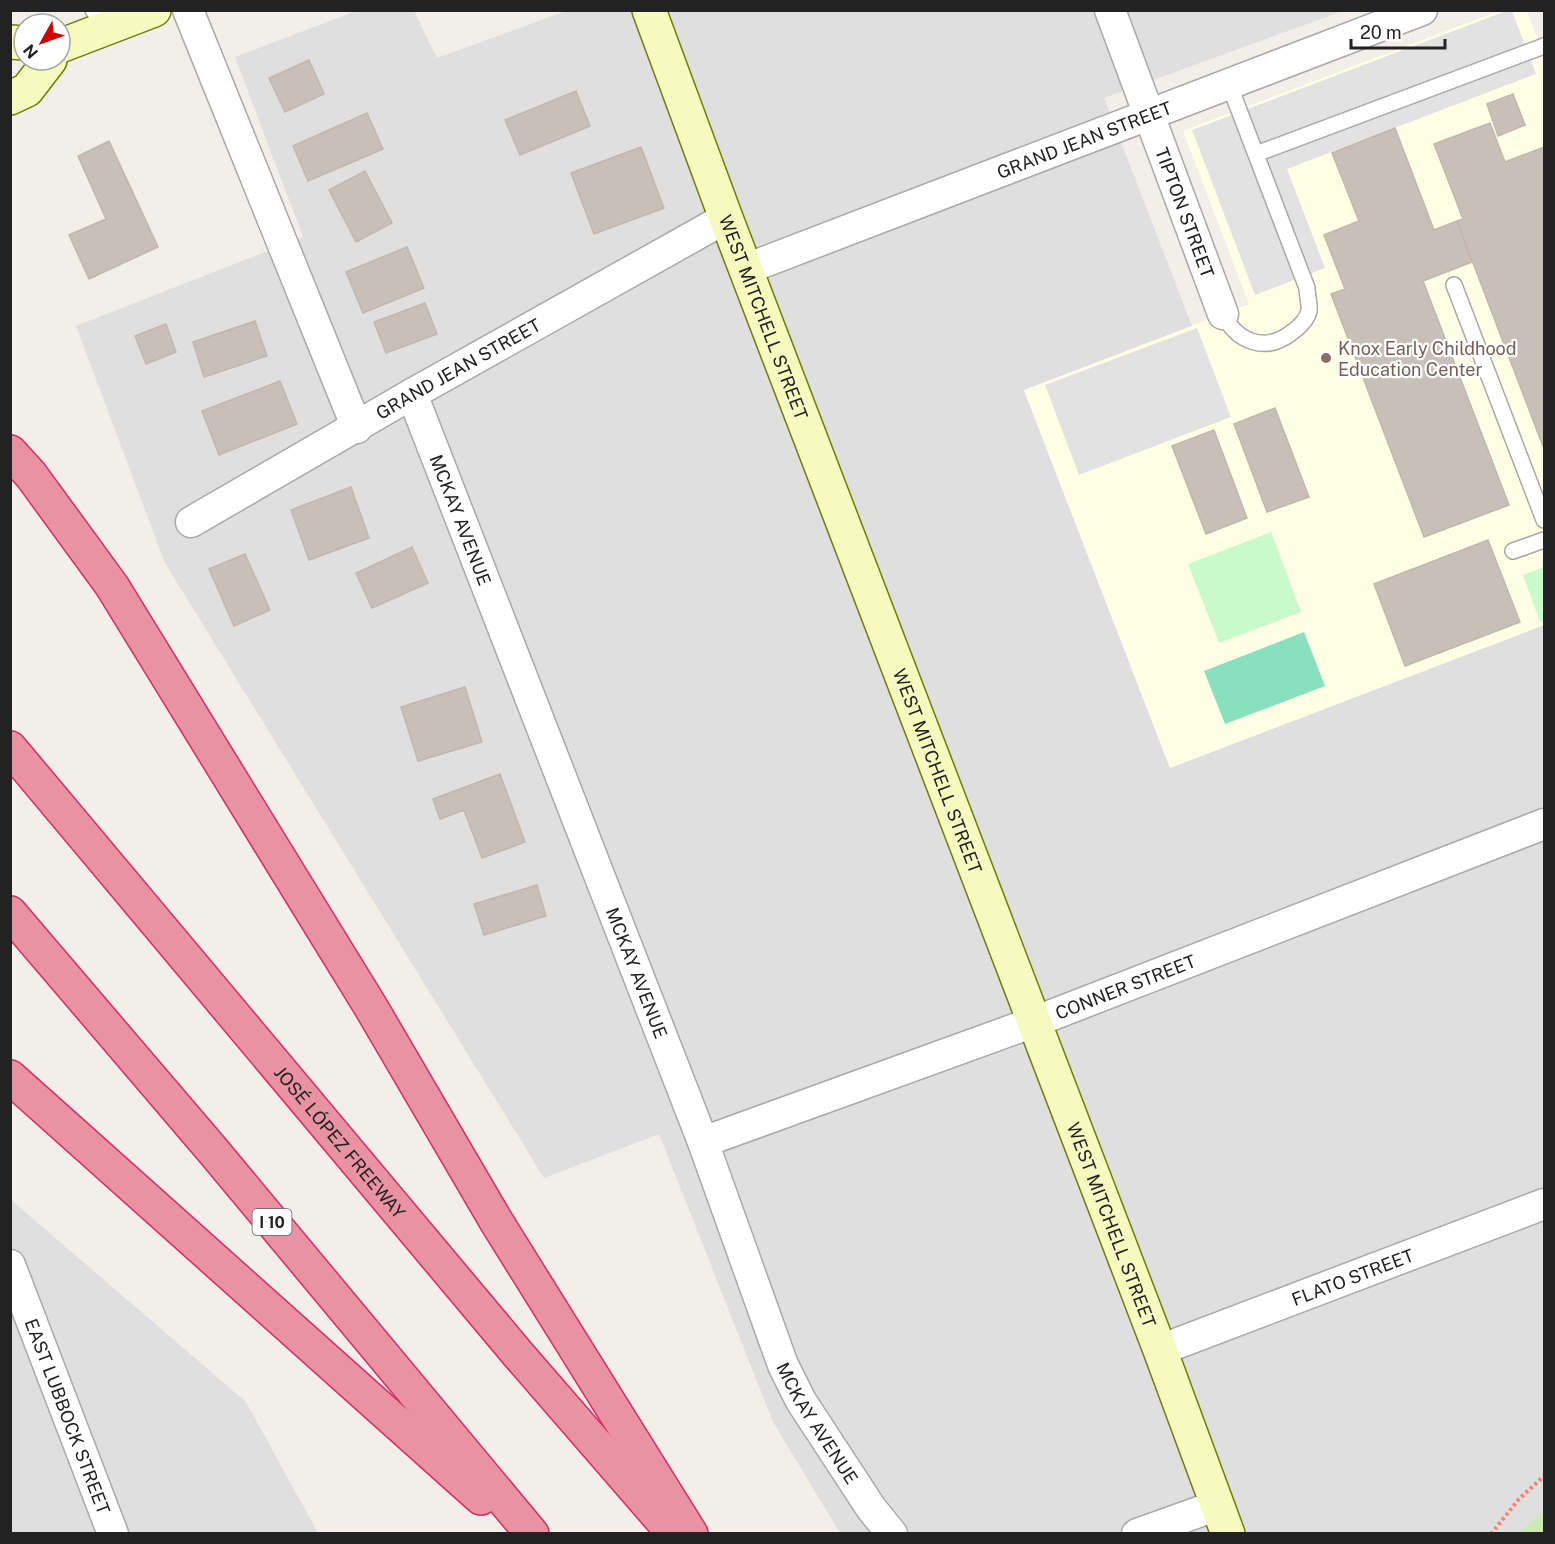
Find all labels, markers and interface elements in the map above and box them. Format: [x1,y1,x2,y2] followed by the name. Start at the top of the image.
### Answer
[12,12,72,72] north arrow
[1351,12,1446,50] scale bar
[1360,22,1402,43] text: 20 m
[20,40,42,62] text: N
[994,96,1175,182] street label: GRAND JEAN STREET
[1152,145,1219,281] street label: TIPTON STREET
[715,212,813,423] street label: WEST MITCHELL STREET
[372,314,544,423] street label: GRAND JEAN STREET
[1338,338,1517,380] place label: Knox Early Childhood Education Center
[1319,351,1333,365] marker: Knox Early Childhood Education Center
[426,451,496,588] street label: MCKAY AVENUE
[889,666,987,877] street label: WEST MITCHELL STREET
[602,904,672,1041] street label: MCKAY AVENUE
[1052,950,1199,1023] street label: CONNER STREET
[270,1061,410,1222] street label: JOSÉ LÓPEZ FREEWAY
[1063,1119,1161,1330] street label: WEST MITCHELL STREET
[252,1209,292,1235] road number: I 10
[1289,1244,1417,1310] street label: FLATO STREET
[21,1316,115,1517] street label: EAST LUBBOCK STREET
[773,1359,863,1488] street label: MCKAY AVENUE

